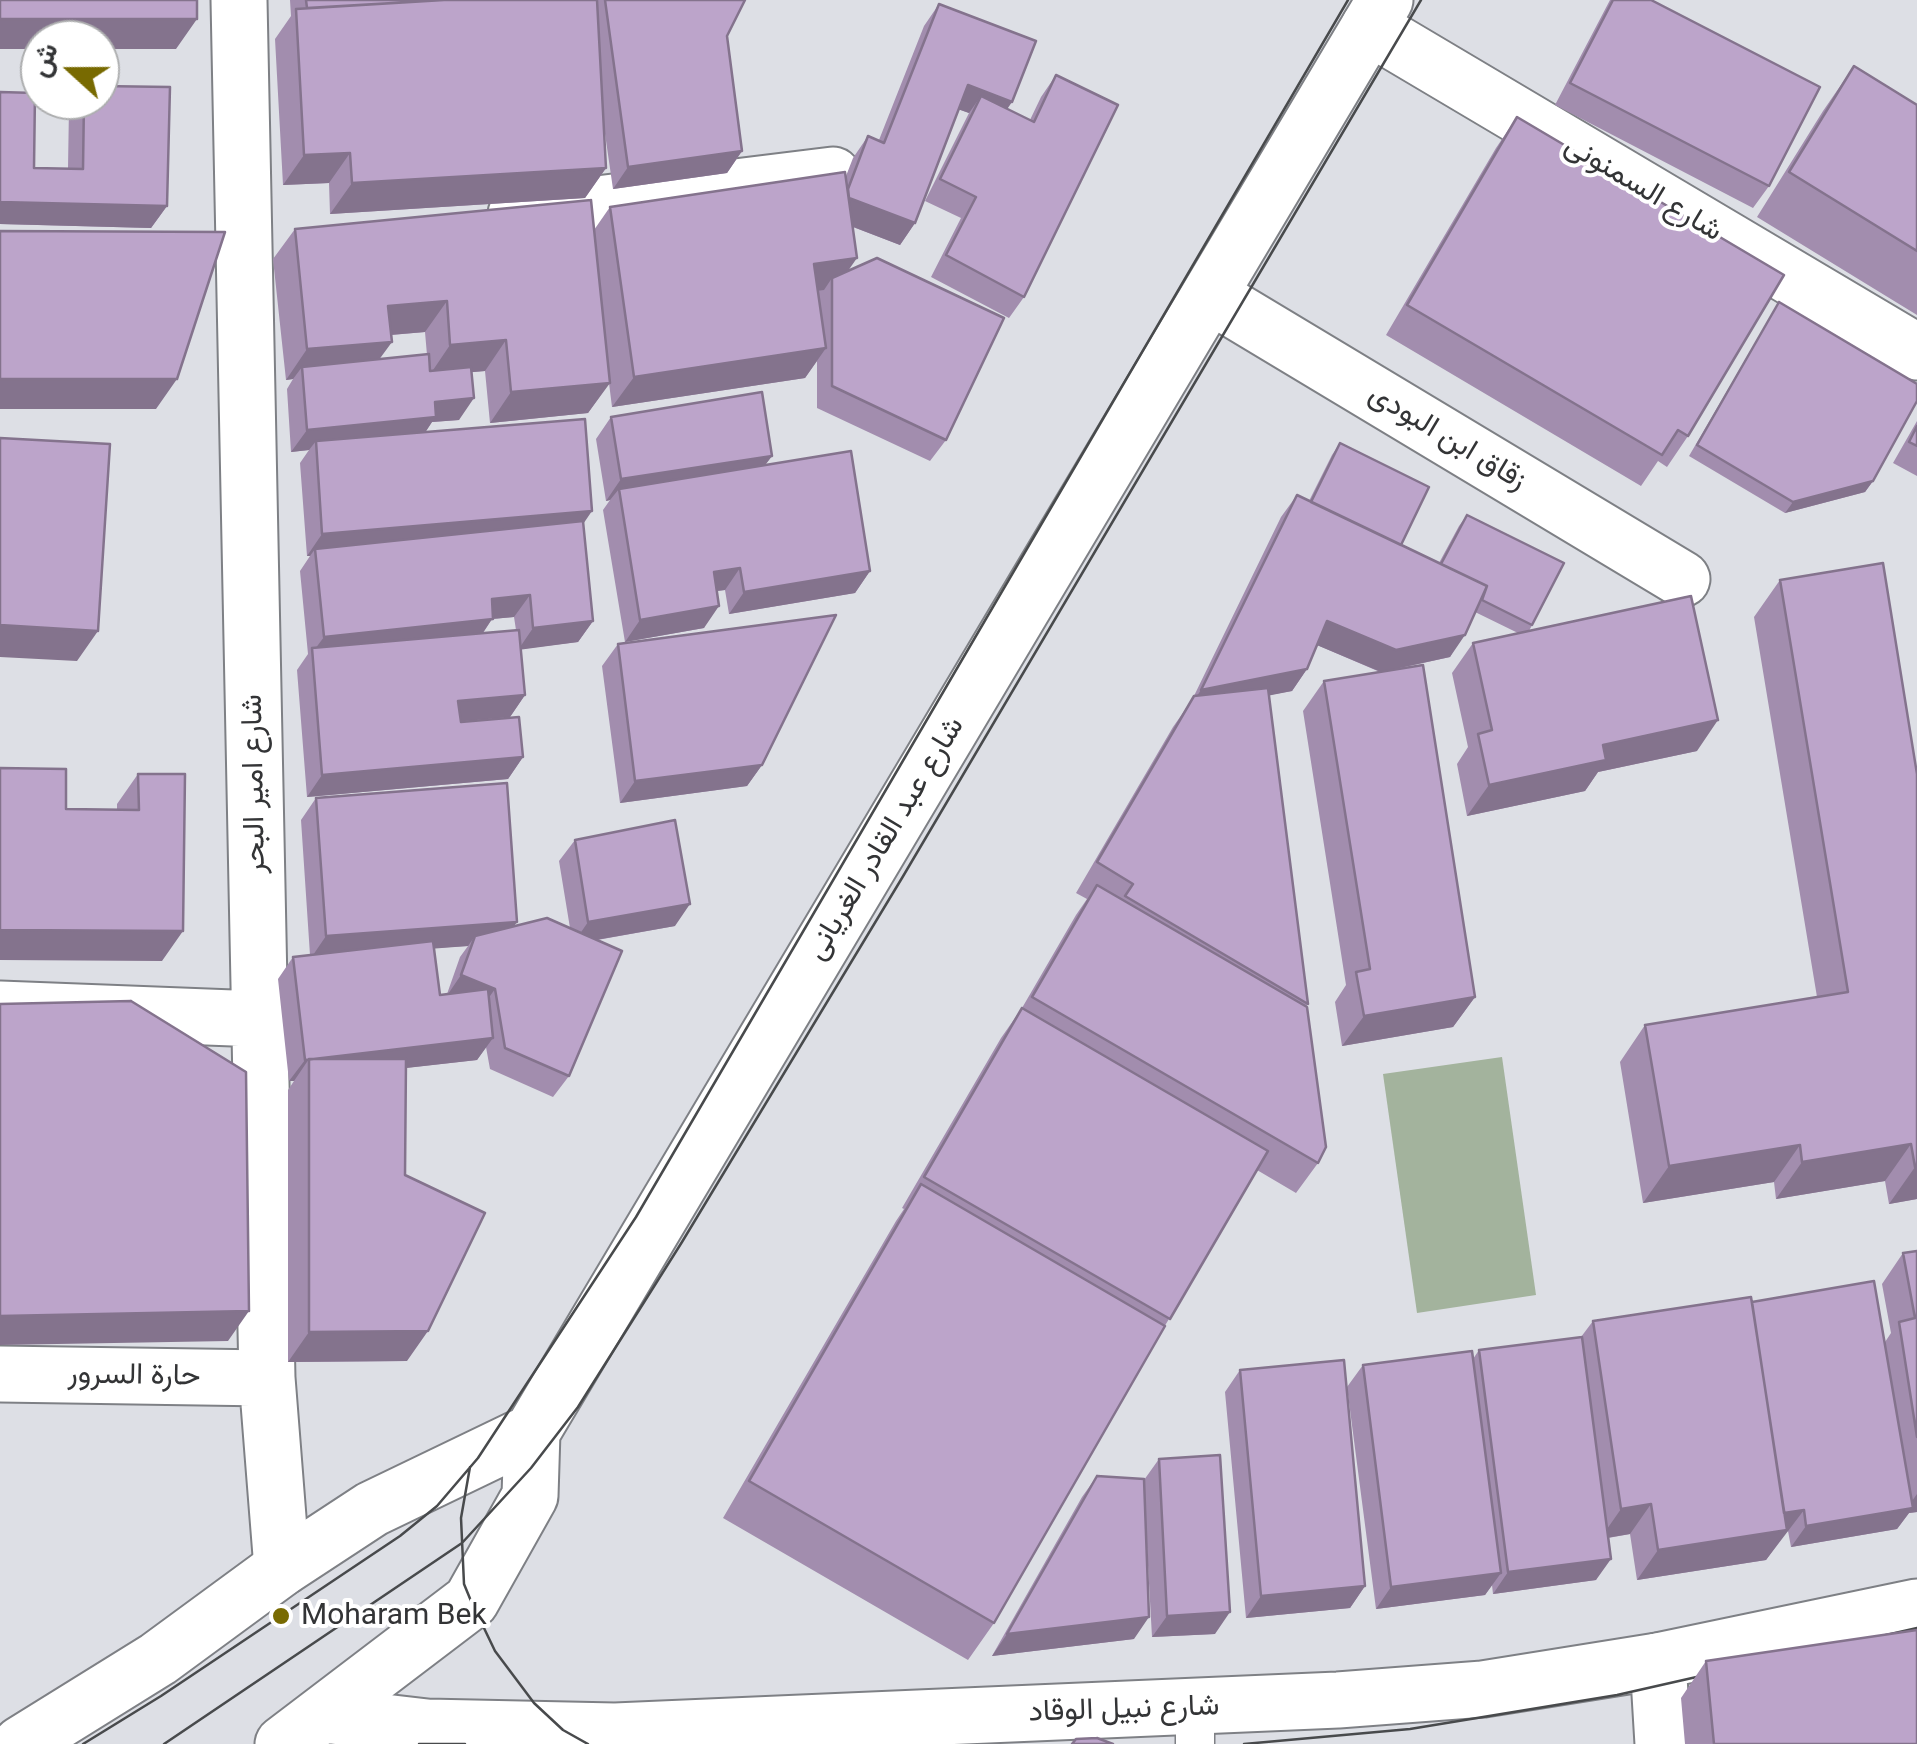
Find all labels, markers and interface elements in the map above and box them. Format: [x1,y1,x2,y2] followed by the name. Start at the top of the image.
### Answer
[20,20,120,120] north arrow
[22,38,65,81] text: ش
[1558,128,1728,250] street label: شارع السمنونى
[1362,377,1532,499] street label: زقاق ابن البودى
[235,694,275,874] street label: شارع امير البحر
[799,711,973,967] street label: شارع عبد القادر الغريانى
[67,1357,201,1395] street label: حارة السرور
[301,1598,487,1634] place label: Moharam Bek
[270,1605,292,1627] marker: Moharam Bek
[1028,1689,1220,1731] street label: شارع نبيل الوقاد

